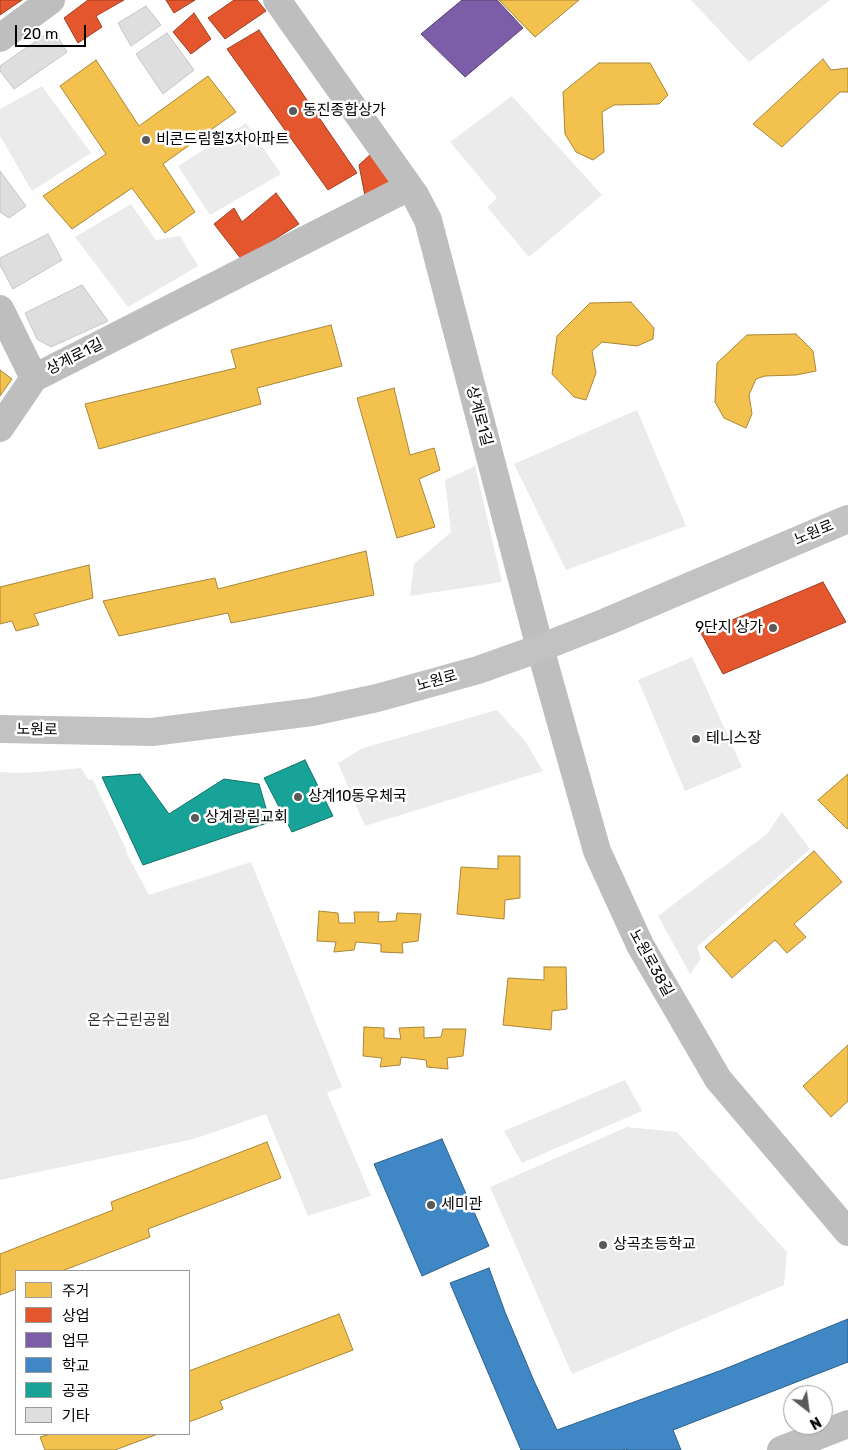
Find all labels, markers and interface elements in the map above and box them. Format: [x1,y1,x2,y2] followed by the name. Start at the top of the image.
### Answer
[18,15,89,47] scale bar
[23,25,58,43] text: 20 m
[303,102,386,120] place label: 동진종합상가
[287,105,299,117] marker: 동진종합상가
[156,131,289,149] place label: 비콘드림힐3차아파트
[140,134,152,146] marker: 비콘드림힐3차아파트
[43,335,107,379] street label: 상계로1길
[462,384,496,448] street label: 상계로1길
[791,517,837,549] street label: 노원로
[695,619,763,637] place label: 9단지 상가
[767,622,779,634] marker: 9단지 상가
[415,667,459,695] street label: 노원로
[16,721,58,739] street label: 노원로
[706,730,761,748] place label: 테니스장
[690,733,702,745] marker: 테니스장
[308,788,407,806] place label: 상계10동우체국
[292,791,304,803] marker: 상계10동우체국
[205,809,288,827] place label: 상계광림교회
[189,812,201,824] marker: 상계광림교회
[625,926,677,1000] street label: 노원로38길
[88,1012,170,1030] park label: 온수근린공원
[441,1196,482,1214] place label: 세미관
[425,1199,437,1211] marker: 세미관
[613,1236,696,1254] place label: 상곡초등학교
[597,1239,609,1251] marker: 상곡초등학교
[15,1270,190,1435] legend
[62,1282,90,1300] text: 주거
[62,1307,90,1325] text: 상업
[62,1332,90,1350] text: 업무
[62,1357,90,1375] text: 학교
[62,1382,90,1400] text: 공공
[783,1385,833,1435] north arrow
[62,1407,90,1425] text: 기타
[807,1413,824,1432] text: N

